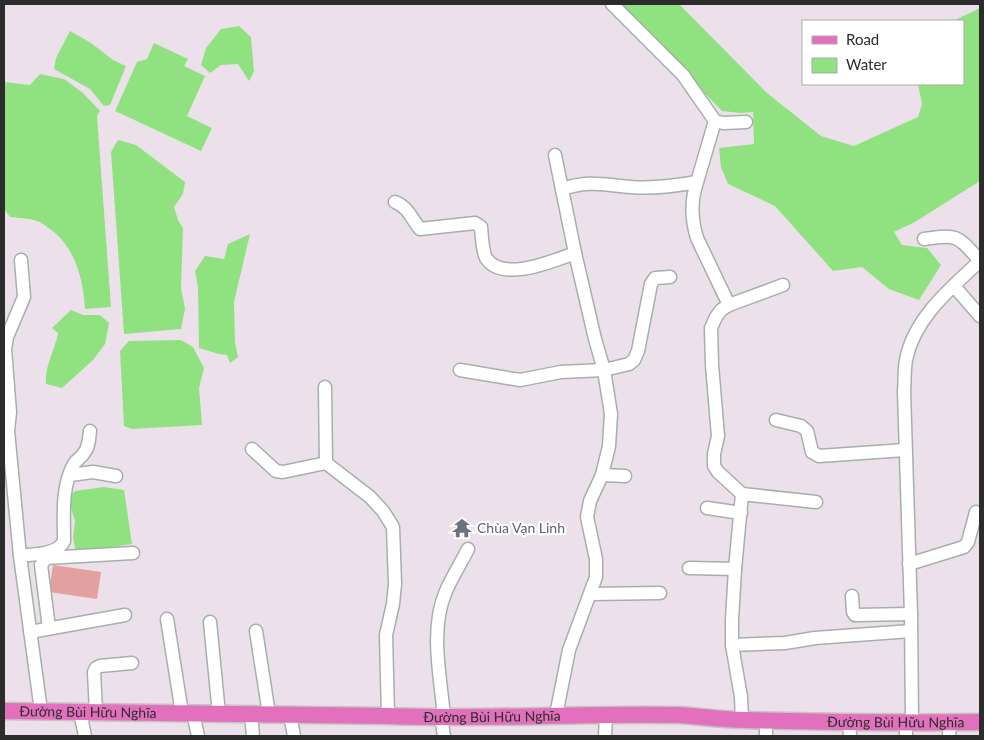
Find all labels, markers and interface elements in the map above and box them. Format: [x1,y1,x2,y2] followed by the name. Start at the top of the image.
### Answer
[802,20,964,85] legend
[846,30,879,48] text: Road
[846,55,887,73] text: Water
[451,517,473,539] temple icon: Chùa Vạn Linh
[477,519,565,536] place label: Chùa Vạn Linh
[19,702,157,721] street label: Đường Bùi Hữu Nghĩa
[423,707,561,725] street label: Đường Bùi Hữu Nghĩa
[827,713,964,730] street label: Đường Bùi Hữu Nghĩa

